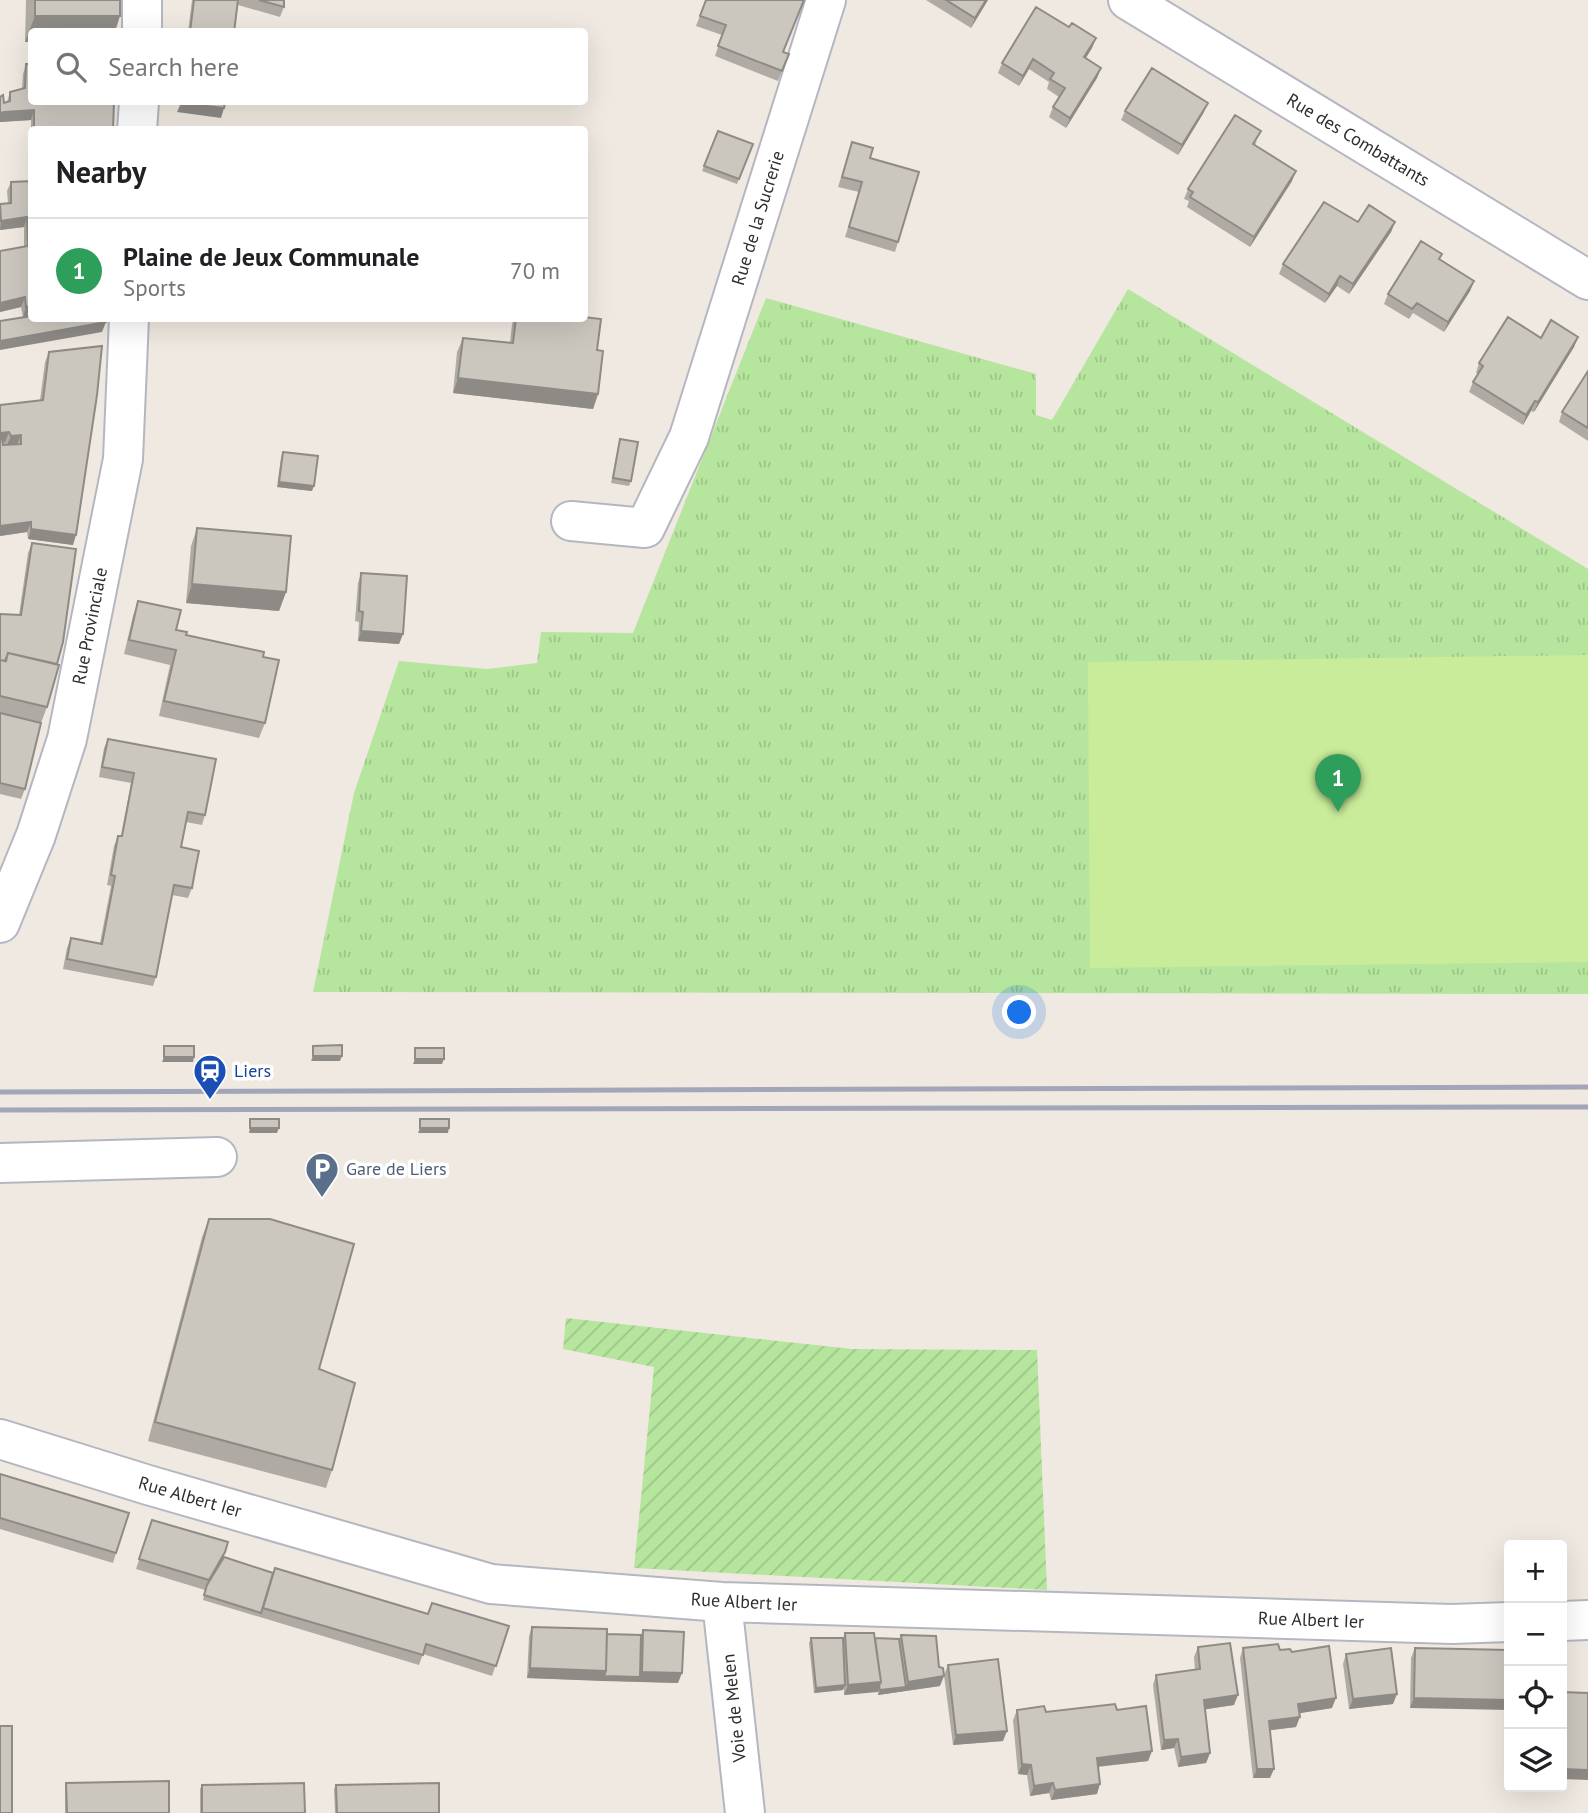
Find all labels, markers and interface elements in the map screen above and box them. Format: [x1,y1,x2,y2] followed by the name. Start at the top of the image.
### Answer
[28,28,588,105] search box
[52,48,90,86] icon: search
[108,50,239,83] text: Search here
[1283,88,1434,191] street label: Rue des Combattants
[726,148,789,288] street label: Rue de la Sucrerie
[56,152,146,191] text: Nearby
[123,240,419,273] text: Plaine de Jeux Communale
[72,256,86,285] text: 1
[510,256,560,285] text: 70 m
[123,273,186,302] text: Sports
[67,565,112,686] street label: Rue Provinciale
[1315,754,1361,812] pin: 1
[1002,995,1036,1029] your location
[191,1052,229,1101] station icon: Liers
[234,1059,271,1082] place label: Liers
[303,1150,341,1199] parking icon: Gare de Liers
[346,1157,447,1180] place label: Gare de Liers
[136,1471,244,1522] street label: Rue Albert Ier
[1504,1540,1567,1792] map controls
[1504,1540,1567,1603] button: +
[690,1587,798,1616] street label: Rue Albert Ier
[1504,1603,1567,1666] button: −
[1257,1606,1365,1633] street label: Rue Albert Ier
[716,1653,751,1764] street label: Voie de Melen
[1504,1666,1567,1729] button: locate
[1504,1729,1567,1792] button: layers

